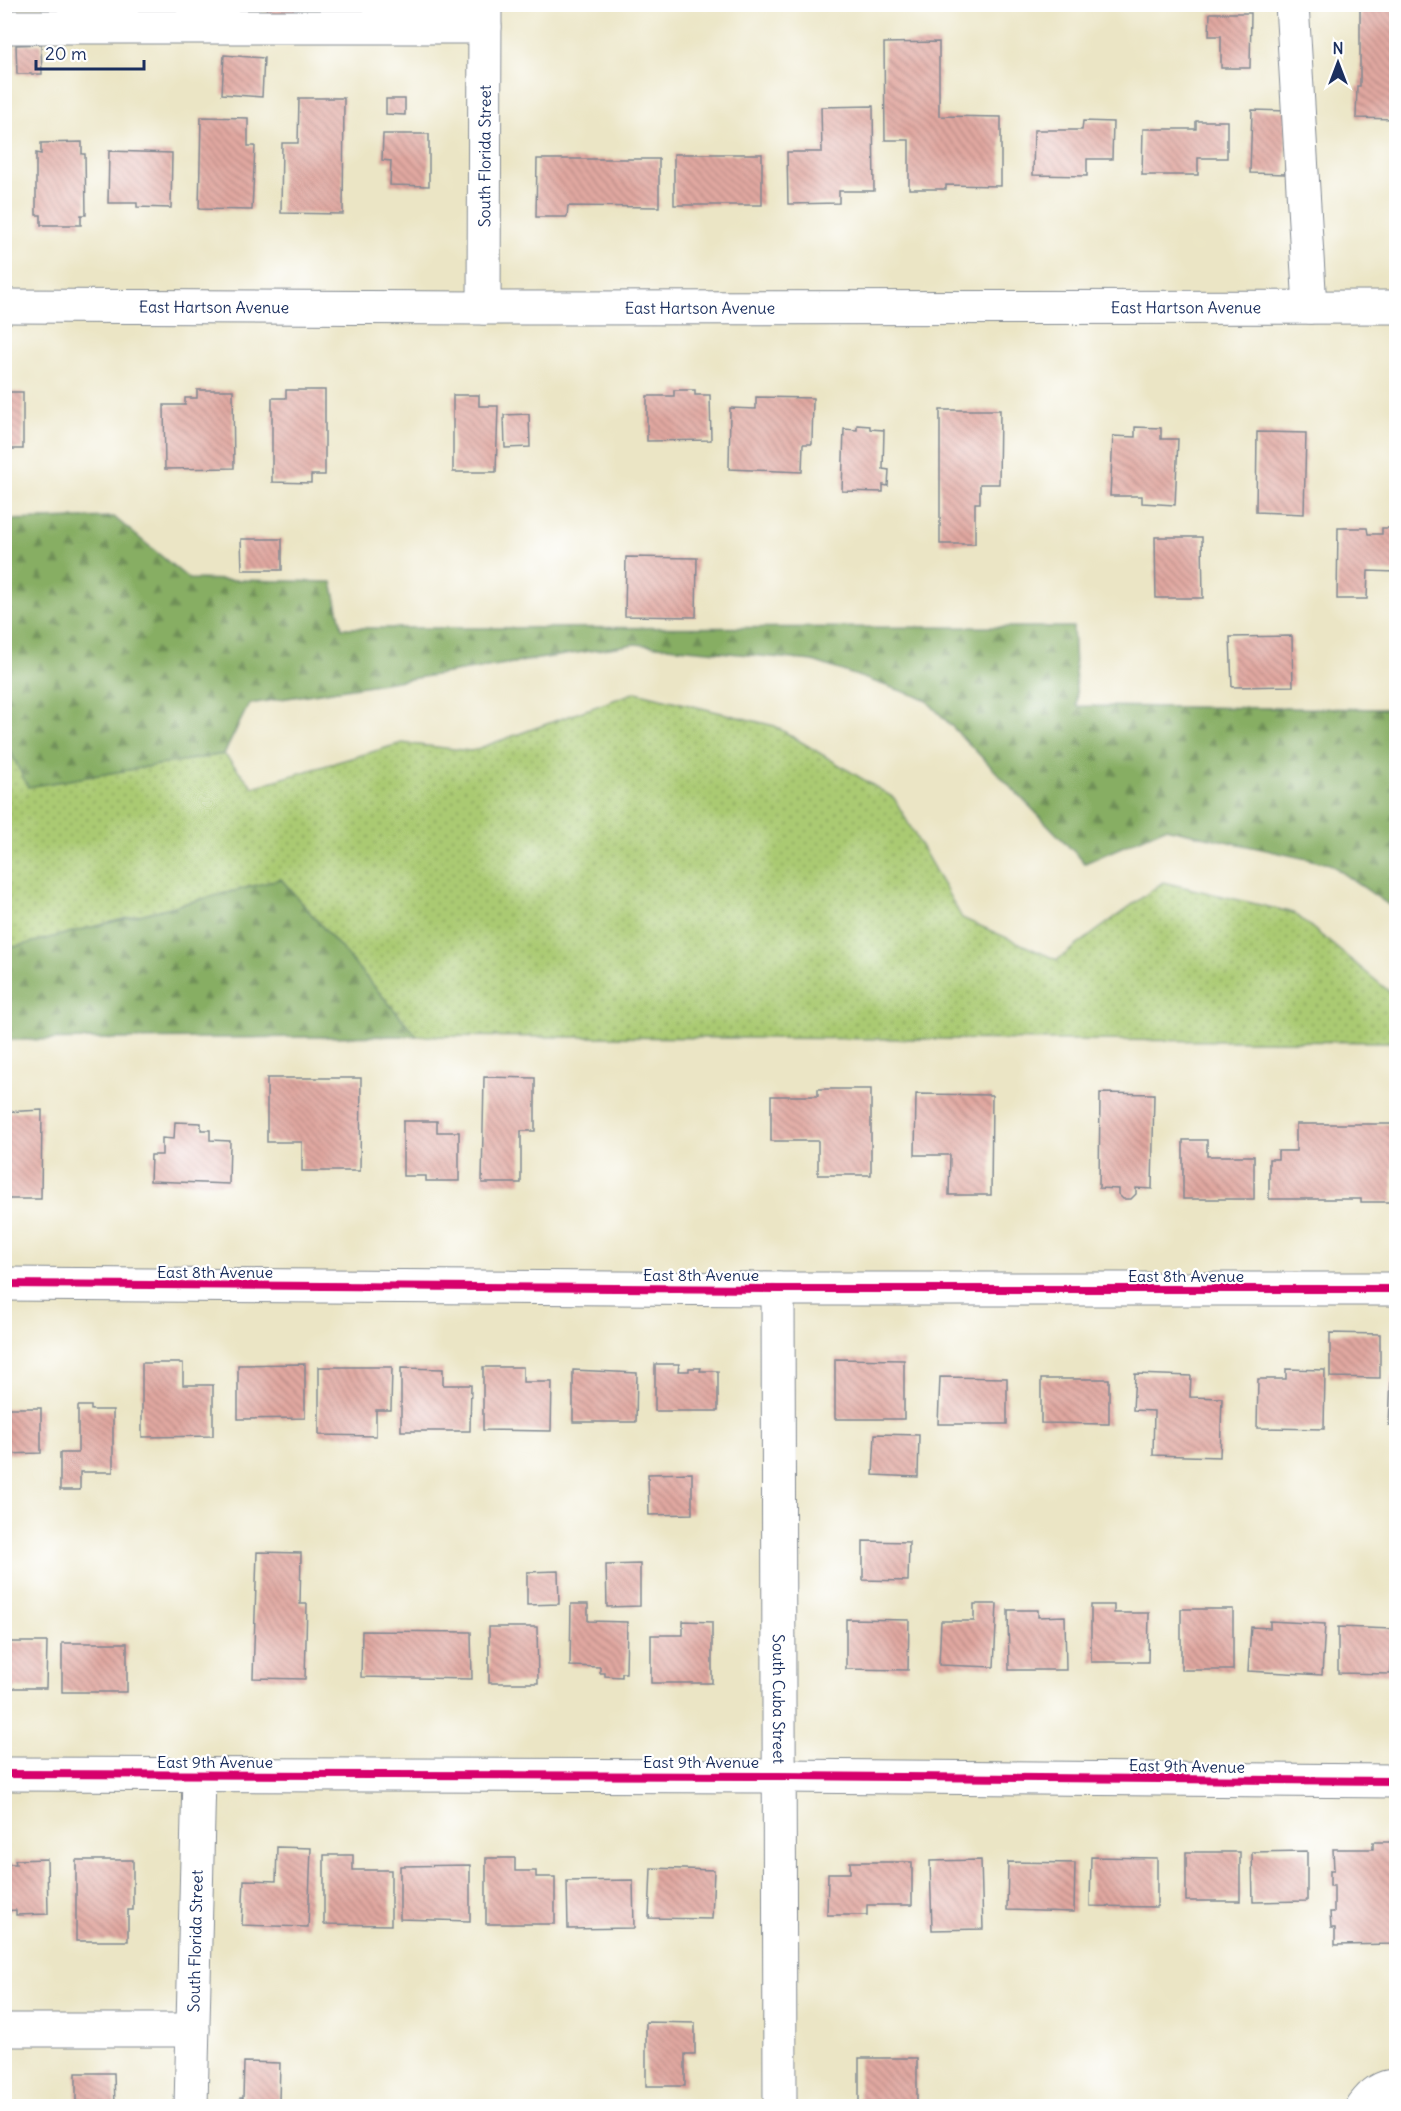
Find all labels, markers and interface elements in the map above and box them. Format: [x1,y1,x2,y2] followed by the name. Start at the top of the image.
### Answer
[36,33,144,71] scale bar
[1308,33,1368,93] north arrow
[1332,38,1344,58] text: N
[45,42,87,65] text: 20 m
[474,84,495,227] street label: South Florida Street
[139,297,289,317] street label: East Hartson Avenue
[1111,297,1261,317] street label: East Hartson Avenue
[625,298,775,318] street label: East Hartson Avenue
[157,1262,273,1282] street label: East 8th Avenue
[643,1265,759,1285] street label: East 8th Avenue
[1128,1266,1244,1286] street label: East 8th Avenue
[769,1634,789,1765] street label: South Cuba Street
[157,1752,273,1772] street label: East 9th Avenue
[643,1752,759,1772] street label: East 9th Avenue
[1129,1755,1245,1777] street label: East 9th Avenue
[183,1869,207,2013] street label: South Florida Street

